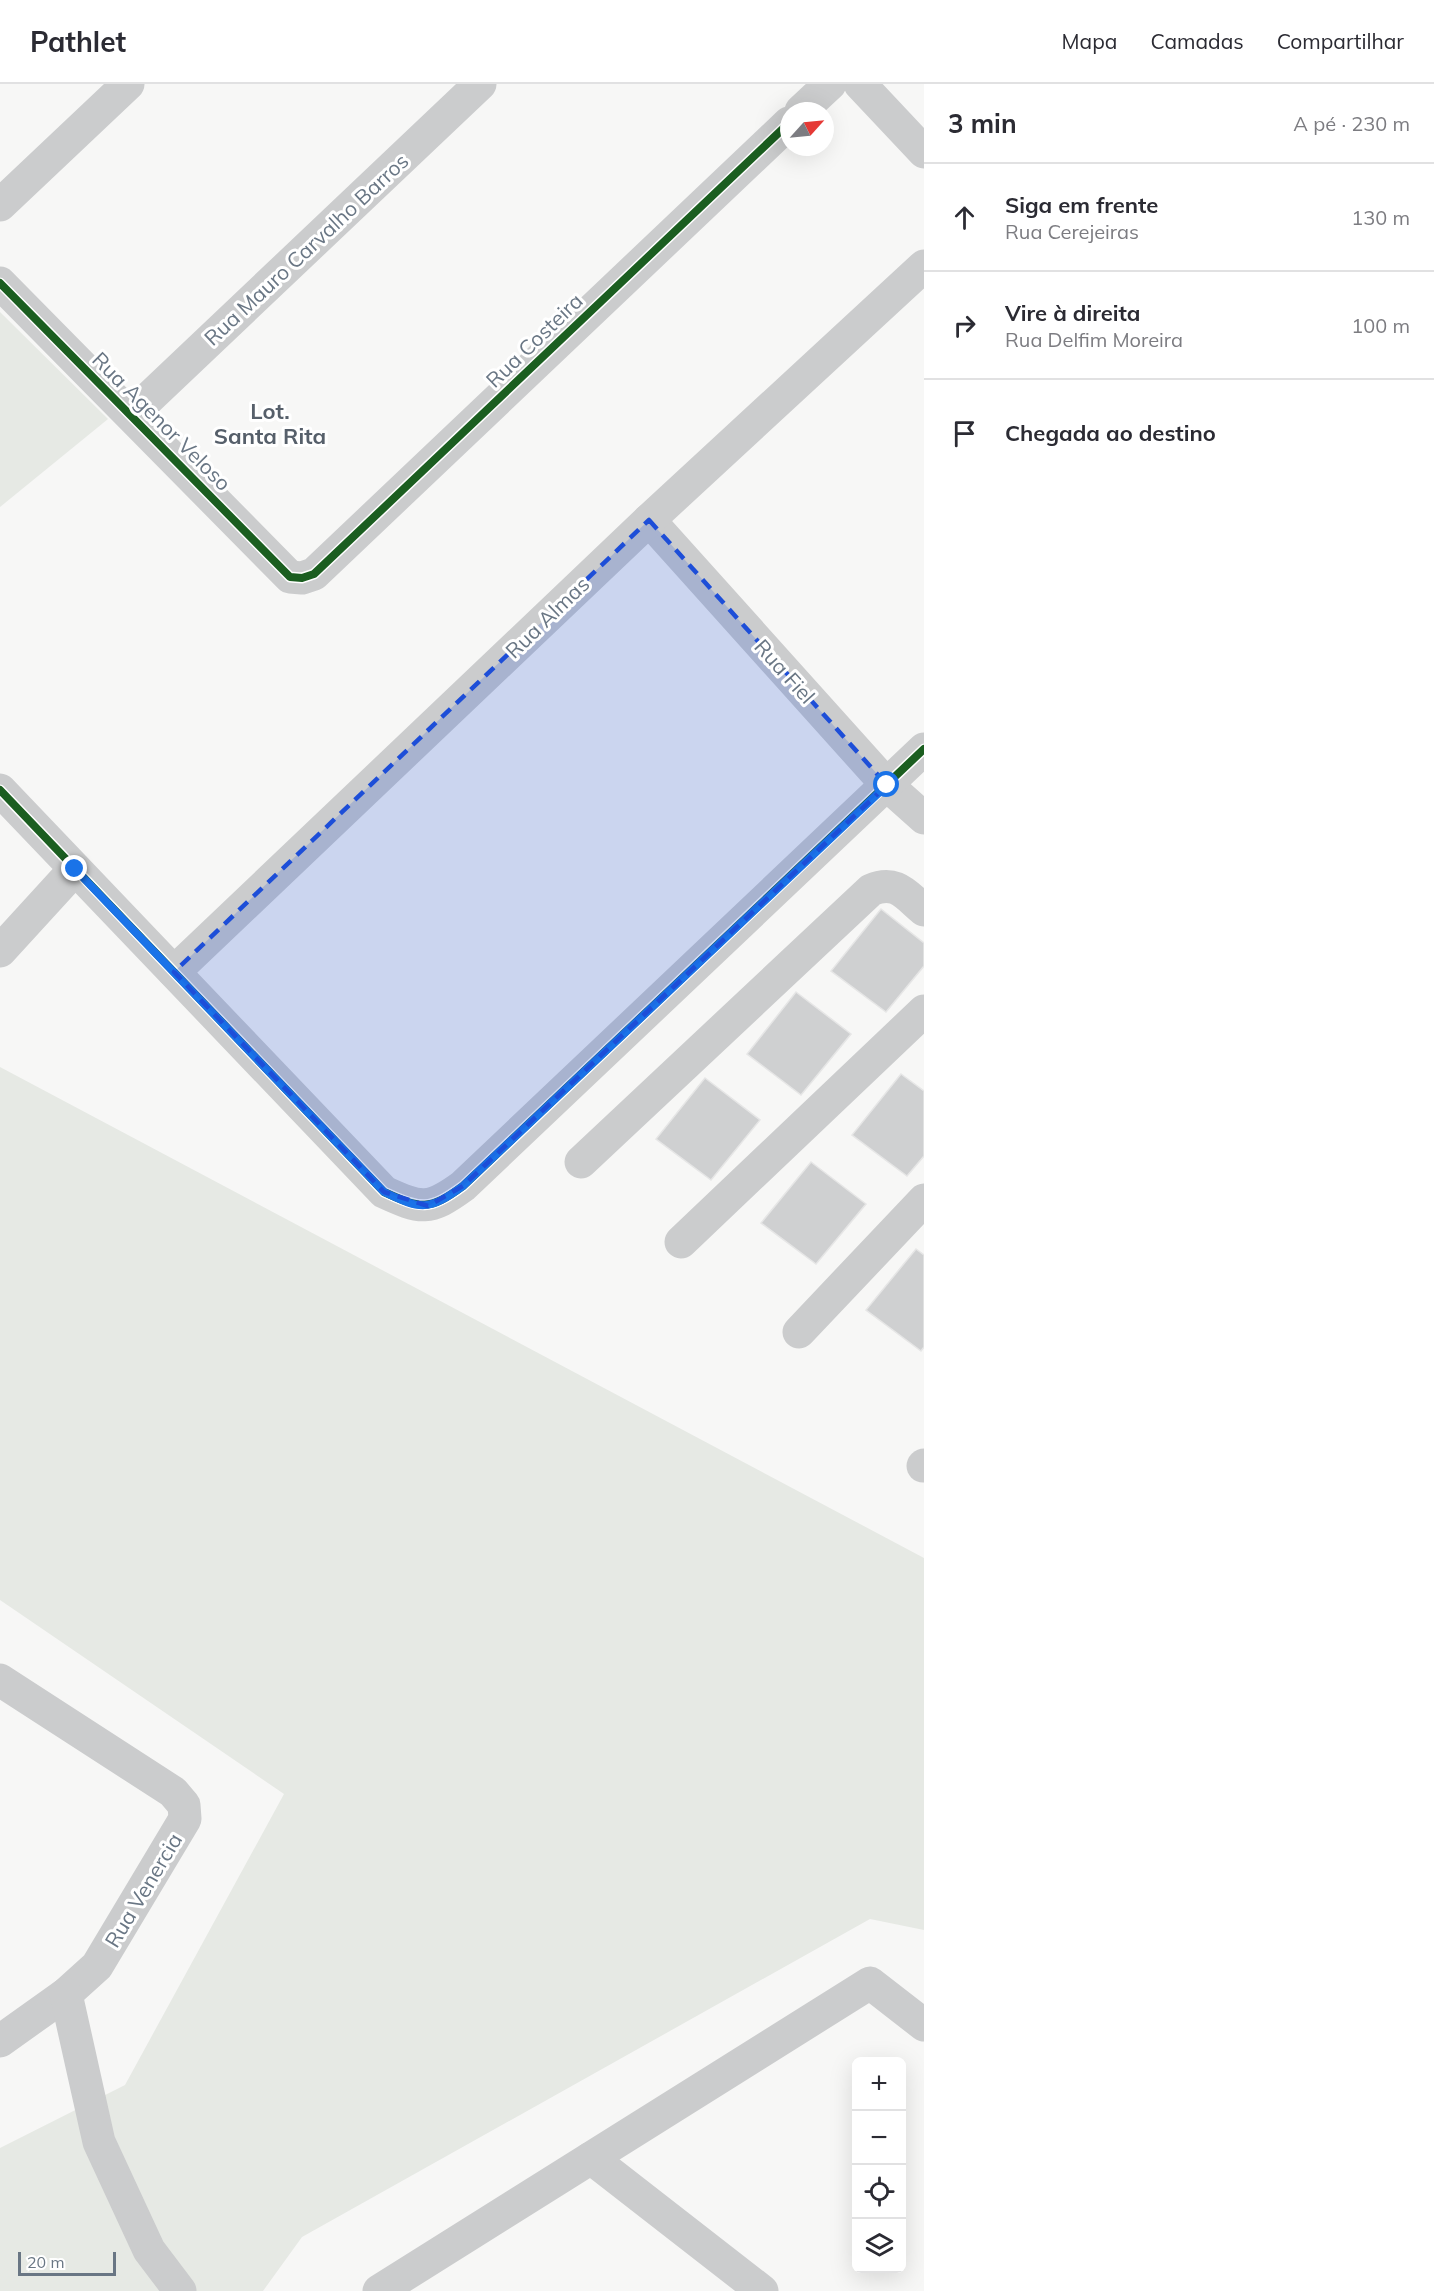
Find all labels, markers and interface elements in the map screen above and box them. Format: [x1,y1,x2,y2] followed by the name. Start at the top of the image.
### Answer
[30,24,126,59] text: Pathlet
[1062,28,1117,54] text: Mapa
[1150,28,1244,54] text: Camadas
[1277,28,1404,54] text: Compartilhar
[780,102,834,156] north arrow
[948,107,1017,140] text: 3 min
[1293,111,1410,136] text: A pé · 230 m
[198,147,414,351] street label: Rua Mauro Carvalho Barros
[1005,191,1158,219] text: Siga em frente
[948,201,981,234] icon: ahead
[1351,205,1410,230] text: 130 m
[1005,219,1139,244] text: Rua Cerejeiras
[480,287,588,393] street label: Rua Costeira
[1005,299,1140,327] text: Vire à direita
[948,309,981,342] icon: right
[1351,313,1410,338] text: 100 m
[1005,327,1183,352] text: Rua Delfim Moreira
[87,346,237,496] street label: Rua Agenor Veloso
[214,397,326,450] district label: Lot. Santa Rita
[948,417,981,450] icon: arrive
[1005,419,1216,447] text: Chegada ao destino
[500,571,594,663] street label: Rua Almas
[749,633,821,709] street label: Rua Fiel
[873,771,899,797] route start
[61,855,87,881] route end
[99,1828,187,1952] street label: Rua Venercia
[852,2057,906,2273] map controls
[852,2057,906,2111] button: +
[852,2111,906,2165] button: −
[852,2165,906,2219] button: locate
[852,2219,906,2273] button: layers
[18,2249,116,2276] scale bar
[27,2252,64,2272] text: 20 m

